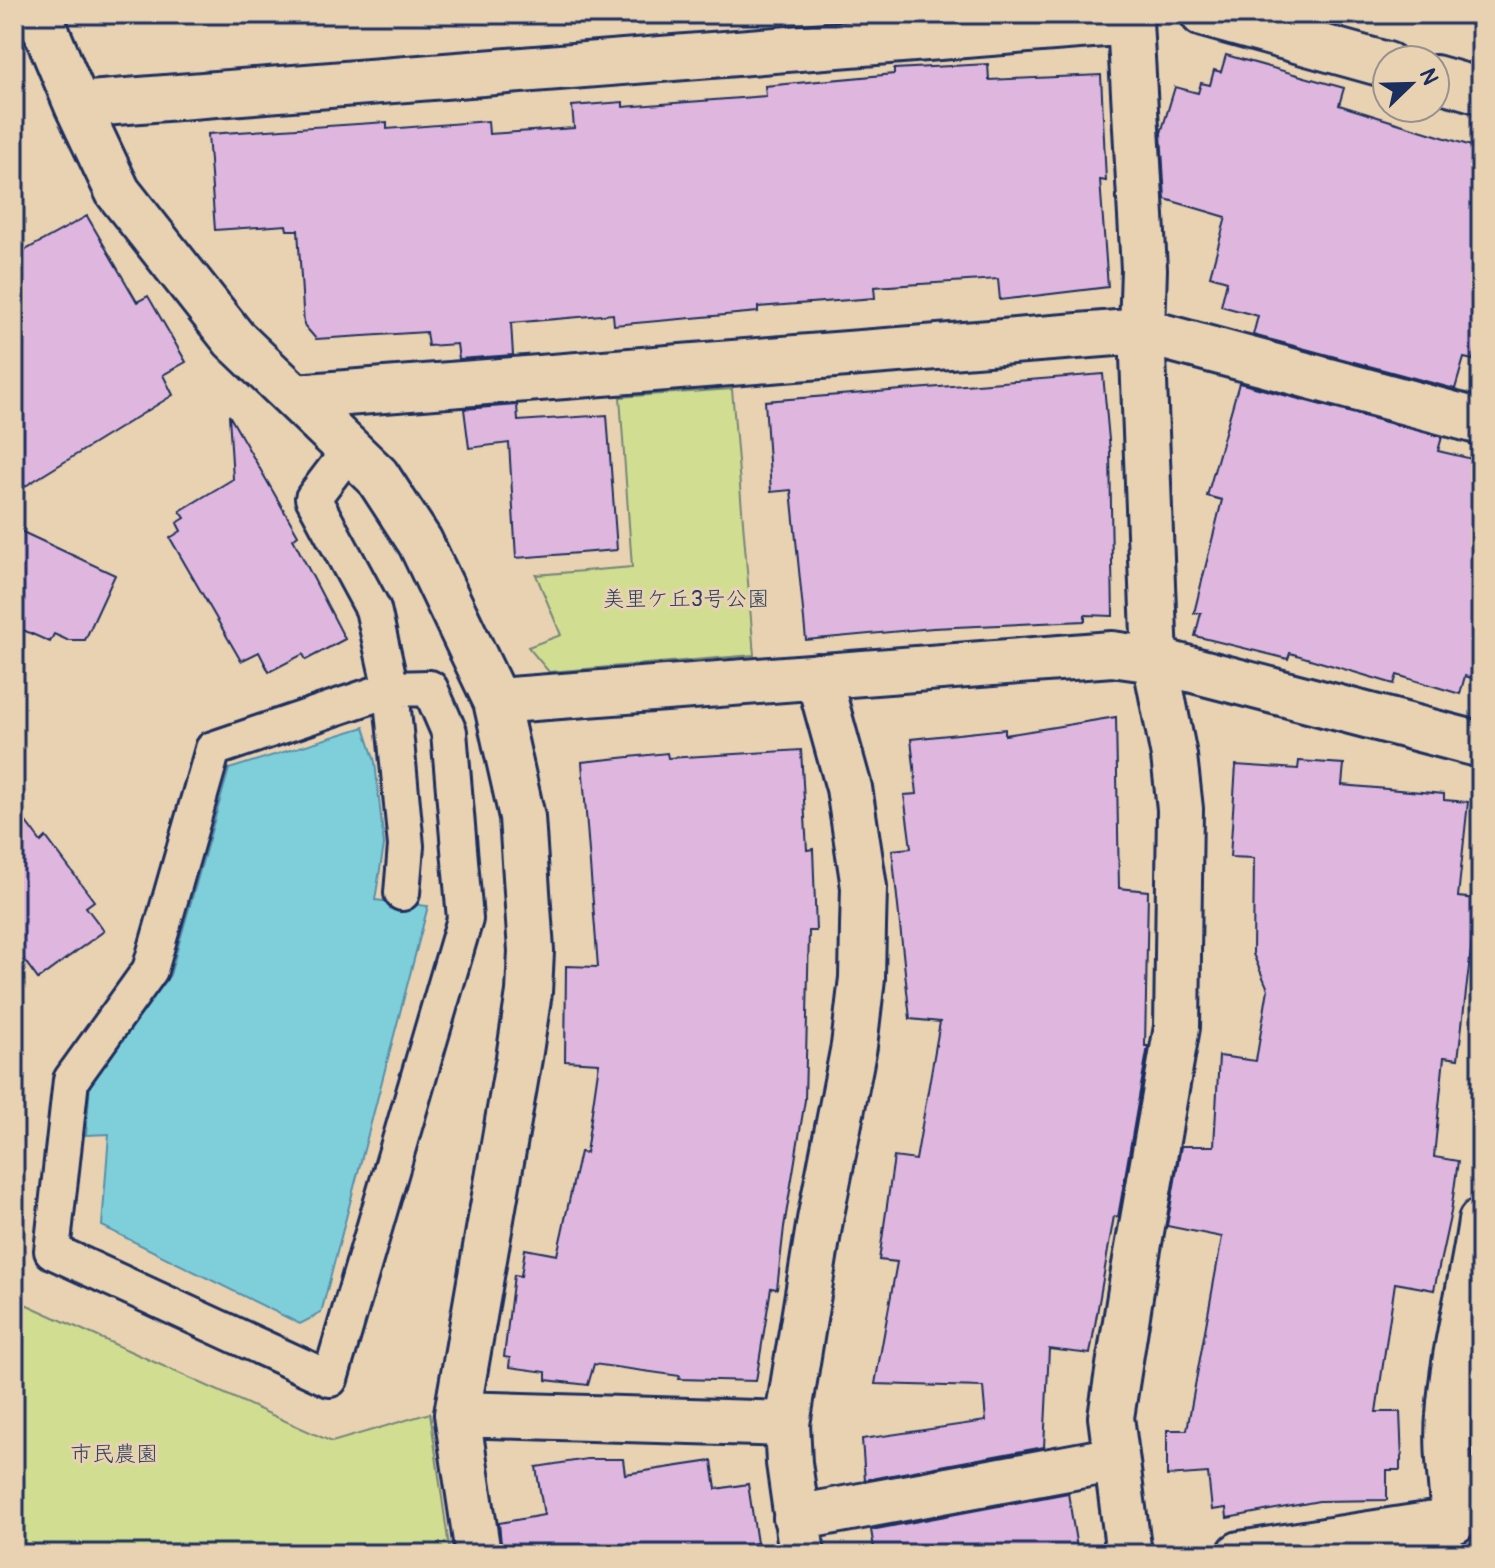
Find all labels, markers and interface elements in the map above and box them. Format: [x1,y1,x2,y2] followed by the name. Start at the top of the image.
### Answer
[1371,44,1451,124] north arrow
[1413,64,1444,89] text: N
[603,585,769,613] park label: 美里ケ丘3号公園
[70,1440,158,1468] park label: 市民農園

